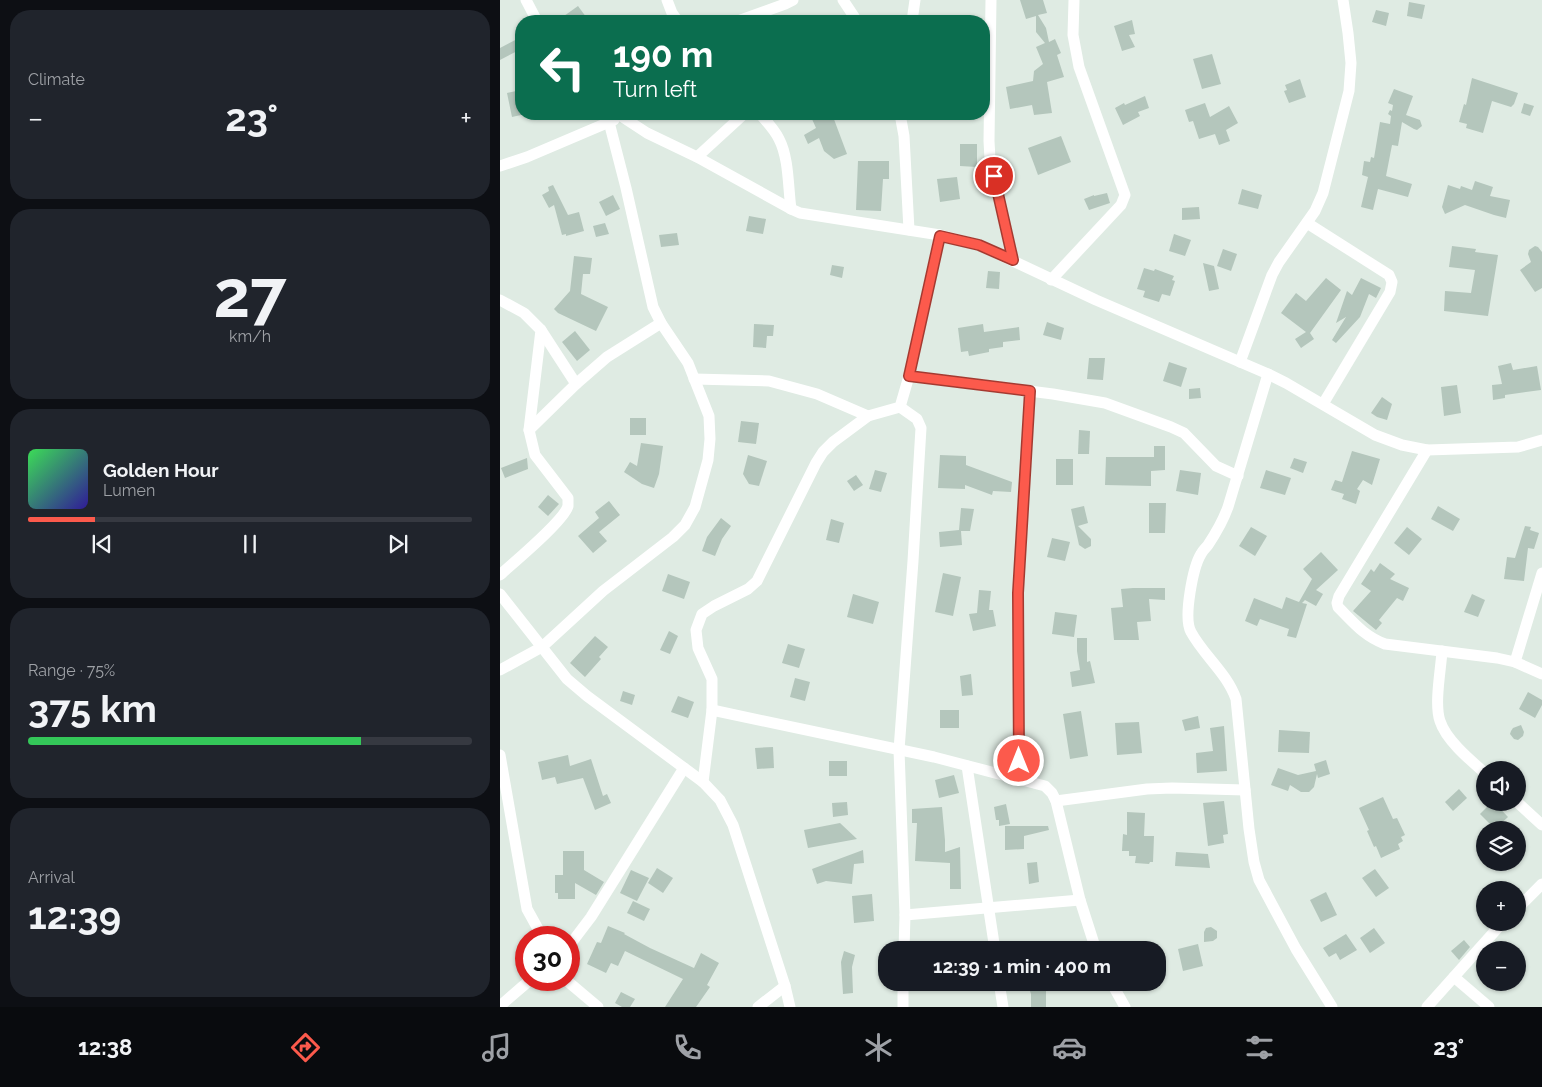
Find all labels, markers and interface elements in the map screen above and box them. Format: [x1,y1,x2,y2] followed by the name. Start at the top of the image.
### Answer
[613,34,713,75] text: 190 m
[530,35,595,100] icon: left
[28,70,85,89] text: Climate
[613,76,697,102] text: Turn left
[225,95,278,140] text: 23°
[28,102,43,135] text: −
[460,102,472,135] text: +
[973,155,1015,197] pin
[980,162,1008,190] icon: arrive
[213,256,287,332] text: 27
[229,327,271,346] text: km/h
[103,459,219,481] text: Golden Hour
[103,481,155,500] text: Lumen
[88,530,116,558] icon: previous
[236,530,264,558] icon: pause
[384,530,412,558] icon: next
[28,661,115,680] text: Range · 75%
[28,686,157,731] text: 375 km
[992,734,1044,786] position arrow
[1476,761,1526,991] map controls
[1476,761,1526,811] button: sound
[1476,821,1526,871] button: layers
[28,868,75,887] text: Arrival
[1476,881,1526,931] button: +
[28,893,121,938] text: 12:39
[515,926,580,991] speed limit sign: 30
[1476,941,1526,991] button: −
[933,955,1111,977] text: 12:39 · 1 min · 400 m
[288,1030,323,1065] icon: directions
[479,1030,514,1065] icon: music
[670,1030,705,1065] icon: phone
[861,1030,896,1065] icon: climate
[1052,1030,1087,1065] icon: car
[1242,1030,1277,1065] icon: filters
[78,1034,132,1060] text: 12:38
[1433,1034,1464,1060] text: 23°

